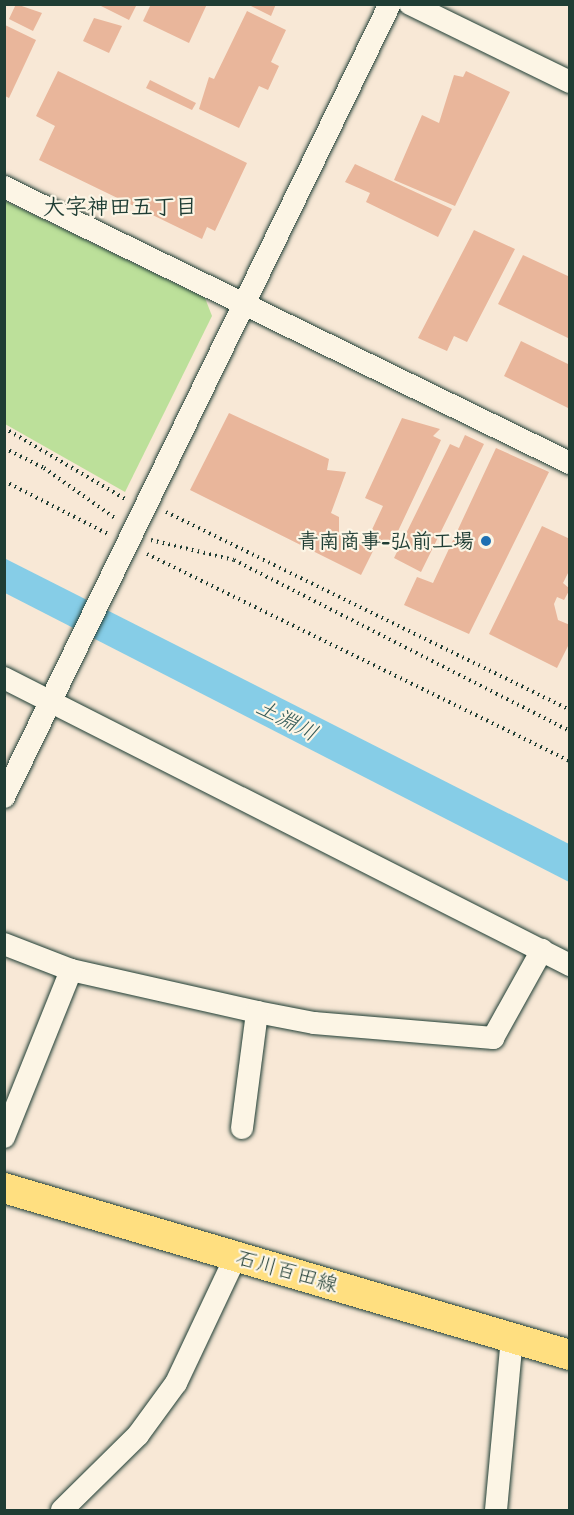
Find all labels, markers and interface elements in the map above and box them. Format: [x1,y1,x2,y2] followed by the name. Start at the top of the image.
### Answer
[43,194,197,220] district label: 大字神田五丁目
[298,528,474,554] place label: 青南商事-弘前工場
[479,534,493,548] marker: 青南商事-弘前工場
[252,693,322,747] water label: 土淵川
[233,1244,341,1298] street label: 石川百田線

